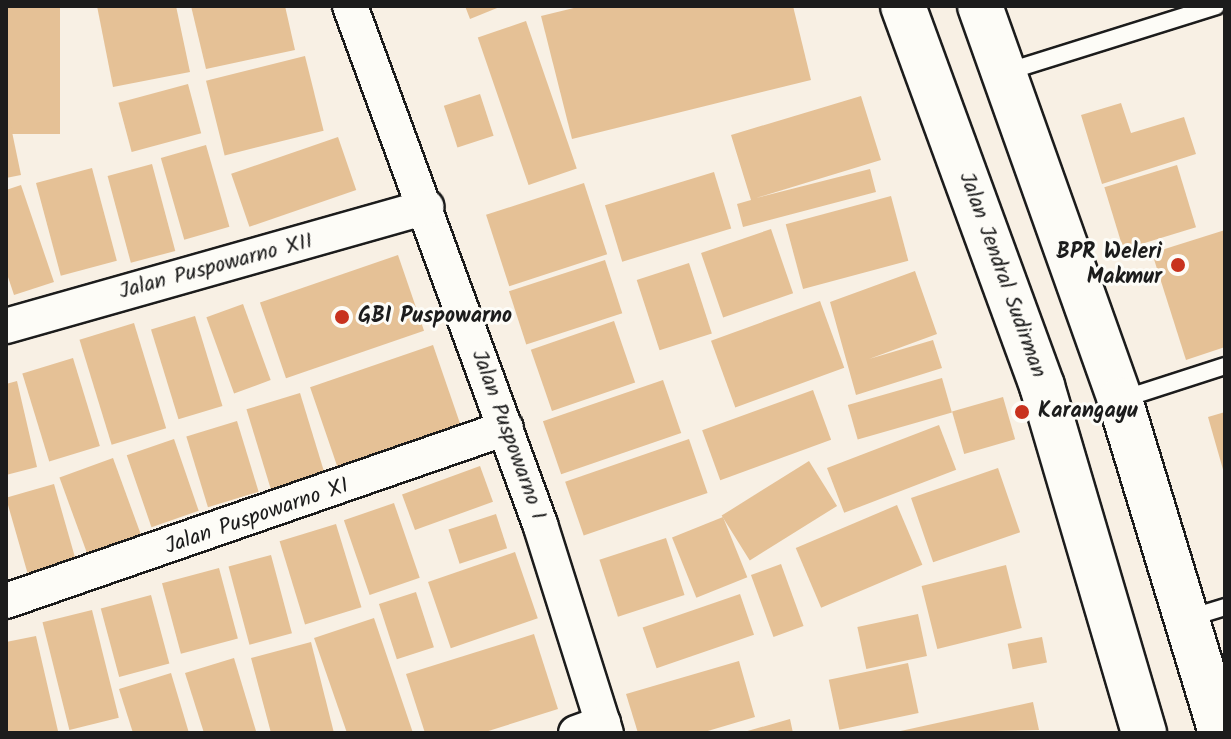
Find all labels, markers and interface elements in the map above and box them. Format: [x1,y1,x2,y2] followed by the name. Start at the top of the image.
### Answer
[953,169,1051,381] street label: Jalan Jendral Sudirman
[116,228,316,306] street label: Jalan Puspowarno XII
[1056,239,1162,290] place label: BPR Weleri Makmur
[1169,256,1187,274] marker: BPR Weleri Makmur
[358,304,512,330] place label: GBI Puspowarno
[333,308,351,326] marker: GBI Puspowarno
[465,346,551,524] street label: Jalan Puspowarno I
[1038,399,1138,425] place label: Karangayu
[1013,403,1031,421] marker: Karangayu
[162,473,352,561] street label: Jalan Puspowarno XI

